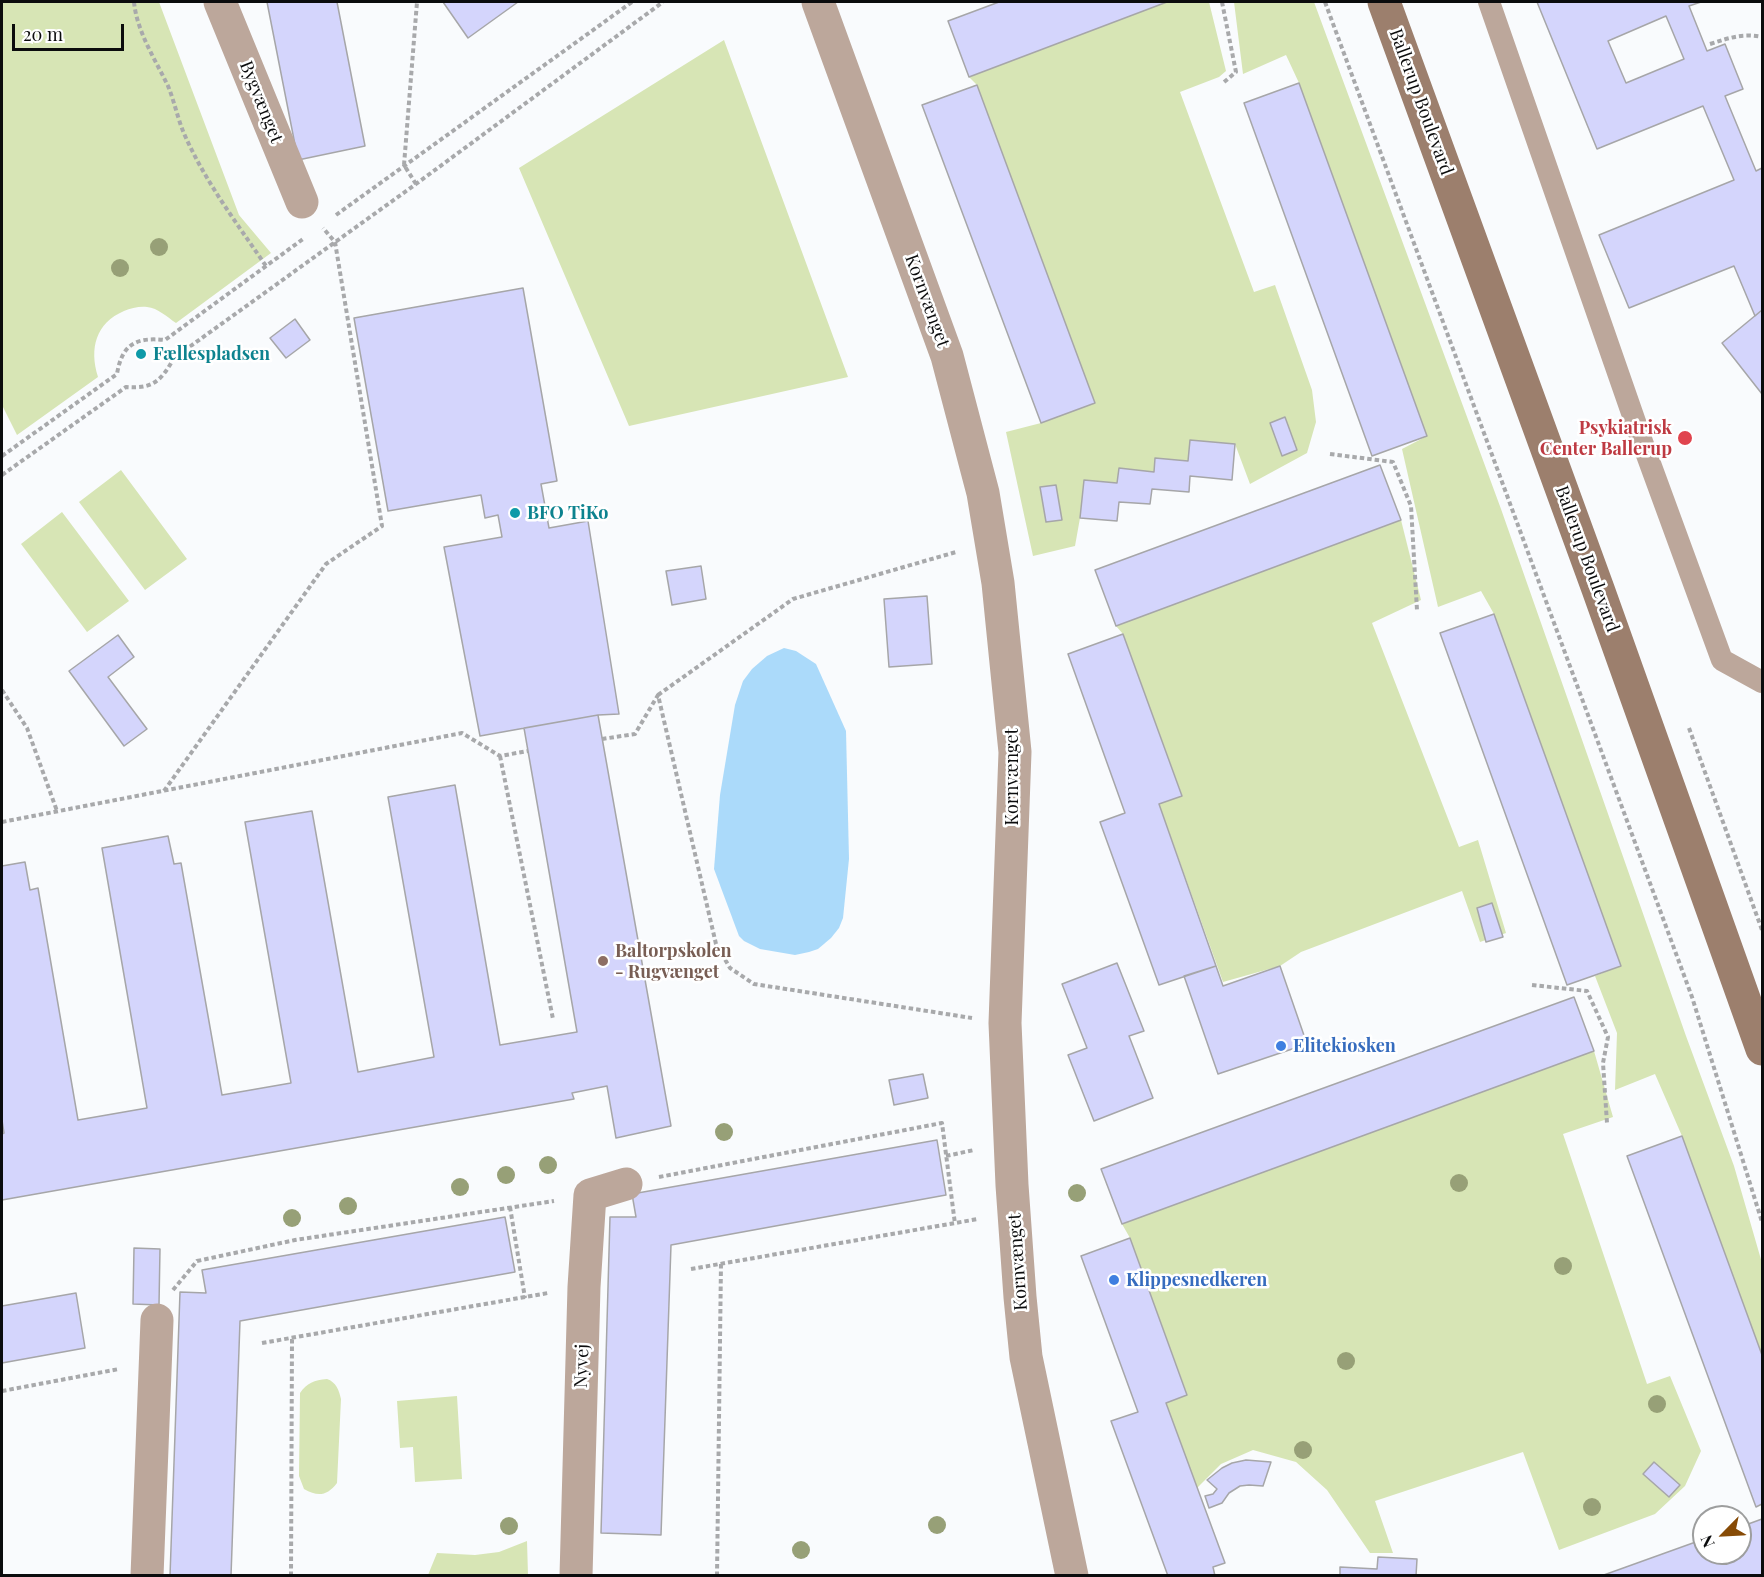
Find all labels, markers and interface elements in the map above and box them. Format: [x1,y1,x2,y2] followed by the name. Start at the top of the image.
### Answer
[15,12,128,50] scale bar
[23,22,63,46] text: 20 m
[1384,26,1458,178] street label: Ballerup Boulevard
[235,58,287,146] street label: Bygvænget
[900,251,954,351] street label: Kornvænget
[153,343,270,365] place label: Fællespladsen
[134,347,148,361] marker: Fællespladsen
[1540,417,1672,460] place label: Psykiatrisk Center Ballerup
[1676,429,1694,447] marker: Psykiatrisk Center Ballerup
[1550,483,1624,635] street label: Ballerup Boulevard
[527,502,608,524] place label: BFO TiKo
[508,506,522,520] marker: BFO TiKo
[1001,728,1023,826] street label: Kornvænget
[615,940,732,982] place label: Baltorpskolen - Rugvænget
[596,954,610,968] marker: Baltorpskolen - Rugvænget
[1293,1035,1396,1057] place label: Elitekiosken
[1274,1039,1288,1053] marker: Elitekiosken
[1004,1213,1032,1311] street label: Kornvænget
[1126,1269,1267,1291] place label: Klippesnedkeren
[1107,1273,1121,1287] marker: Klippesnedkeren
[570,1344,594,1388] street label: Nyvej
[1692,1505,1752,1565] north arrow
[1695,1532,1719,1551] text: N

